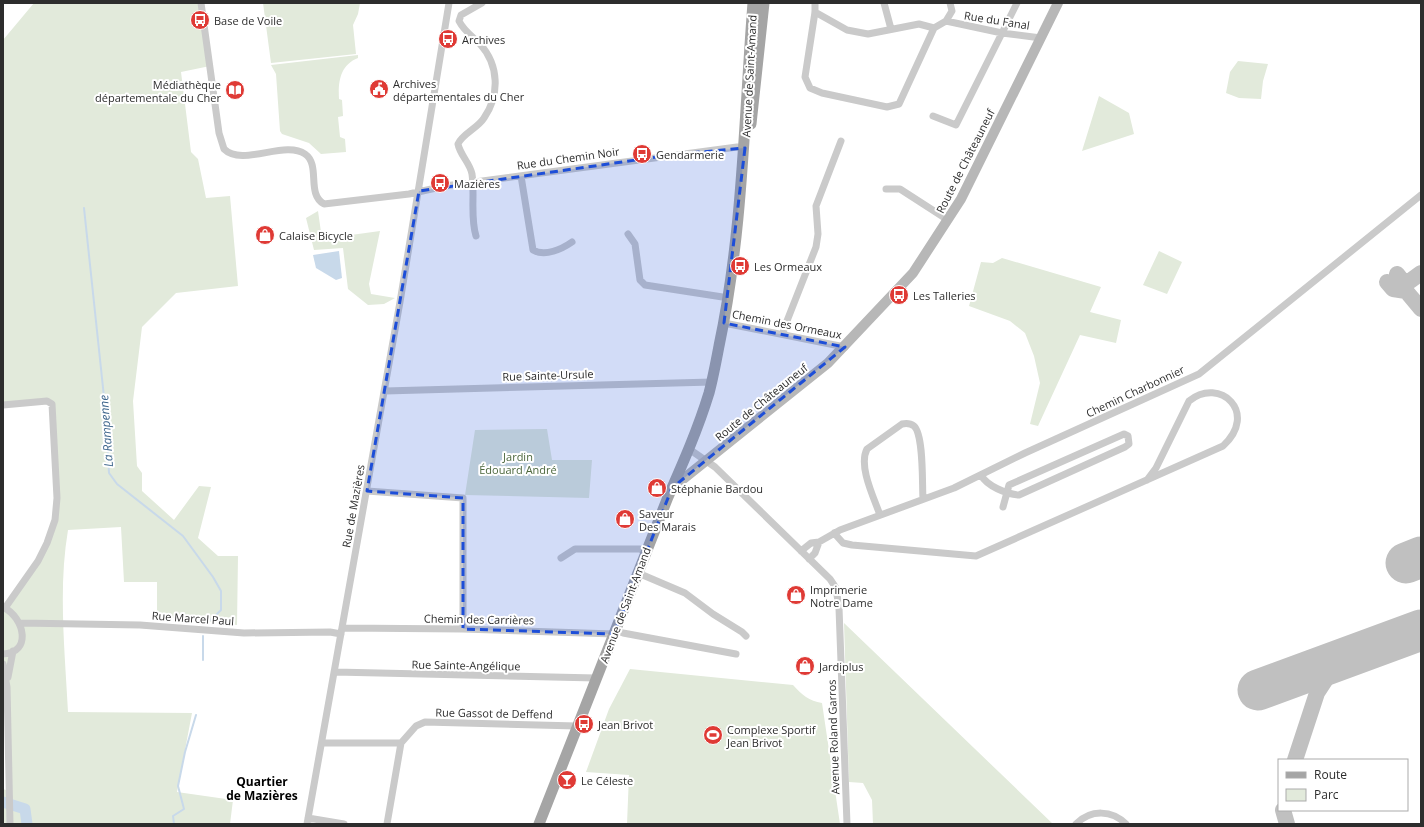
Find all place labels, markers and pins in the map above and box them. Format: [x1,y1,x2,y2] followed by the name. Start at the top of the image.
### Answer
[189,9,211,31] bus stop icon: Base de Voile
[214,13,282,28] place label: Base de Voile
[437,28,459,50] bus stop icon: Archives
[462,32,505,47] place label: Archives
[393,76,525,104] place label: Archives départementales du Cher
[95,77,221,105] place label: Médiathèque départementale du Cher
[368,78,390,100] public building icon: Archives départementales du Cher
[224,79,246,101] library icon: Médiathèque départementale du Cher
[631,143,653,165] bus stop icon: Gendarmerie
[656,147,724,162] place label: Gendarmerie
[429,172,451,194] bus stop icon: Mazières
[454,176,500,191] place label: Mazières
[254,224,276,246] shop icon: Calaise Bicycle
[279,228,353,243] place label: Calaise Bicycle
[729,255,751,277] bus stop icon: Les Ormeaux
[754,259,822,274] place label: Les Ormeaux
[888,284,910,306] bus stop icon: Les Talleries
[913,288,976,303] place label: Les Talleries
[646,477,668,499] shop icon: Stéphanie Bardou
[671,481,763,496] place label: Stéphanie Bardou
[639,506,696,534] place label: Saveur Des Marais
[614,508,636,530] shop icon: Saveur Des Marais
[810,582,873,610] place label: Imprimerie Notre Dame
[785,584,807,606] shop icon: Imprimerie Notre Dame
[794,655,816,677] shop icon: Jardiplus
[818,659,864,674] place label: Jardiplus
[573,713,595,735] bus stop icon: Jean Brivot
[597,717,653,732] place label: Jean Brivot
[726,722,817,750] place label: Complexe Sportif Jean Brivot
[702,724,724,746] sports icon: Complexe Sportif Jean Brivot
[556,769,578,791] bar icon: Le Céleste
[581,773,633,788] place label: Le Céleste

